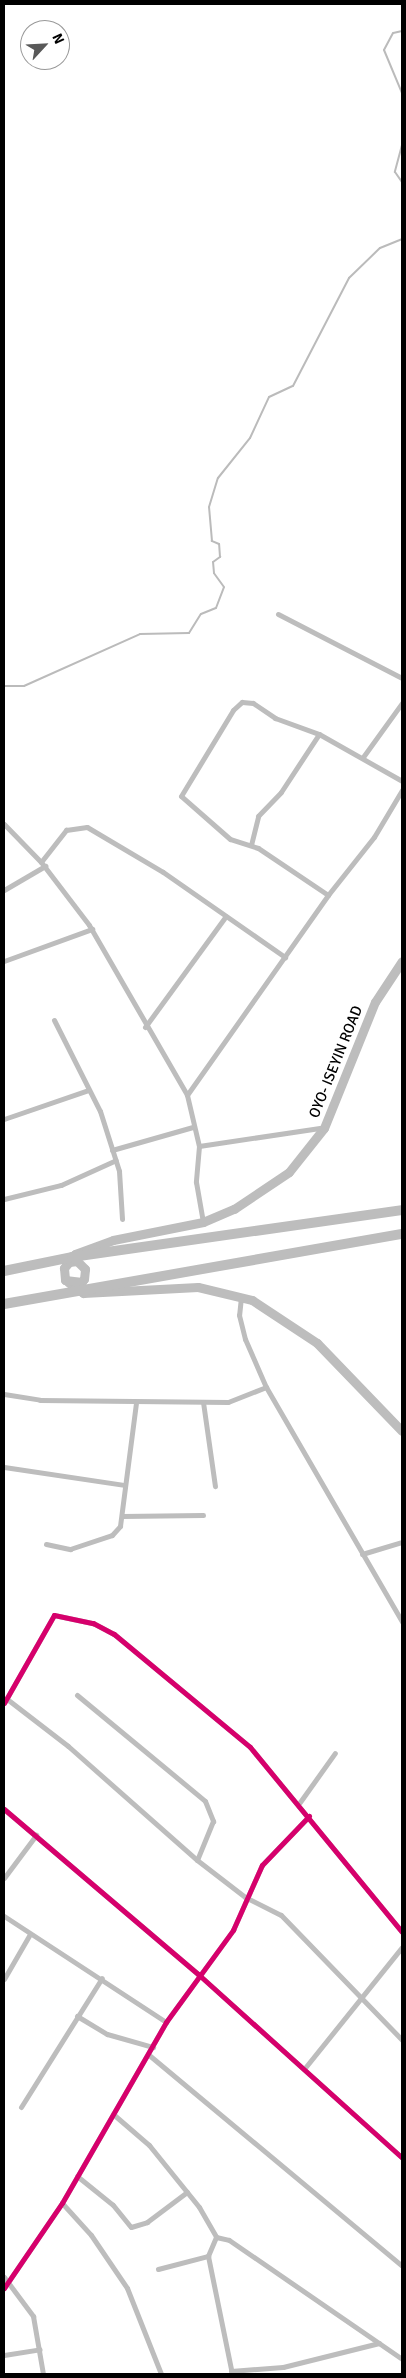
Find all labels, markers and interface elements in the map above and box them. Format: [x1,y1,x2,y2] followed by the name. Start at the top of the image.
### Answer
[20,20,70,70] north arrow
[48,31,68,47] text: N
[305,1003,367,1121] street label: OYO- ISEYIN ROAD

